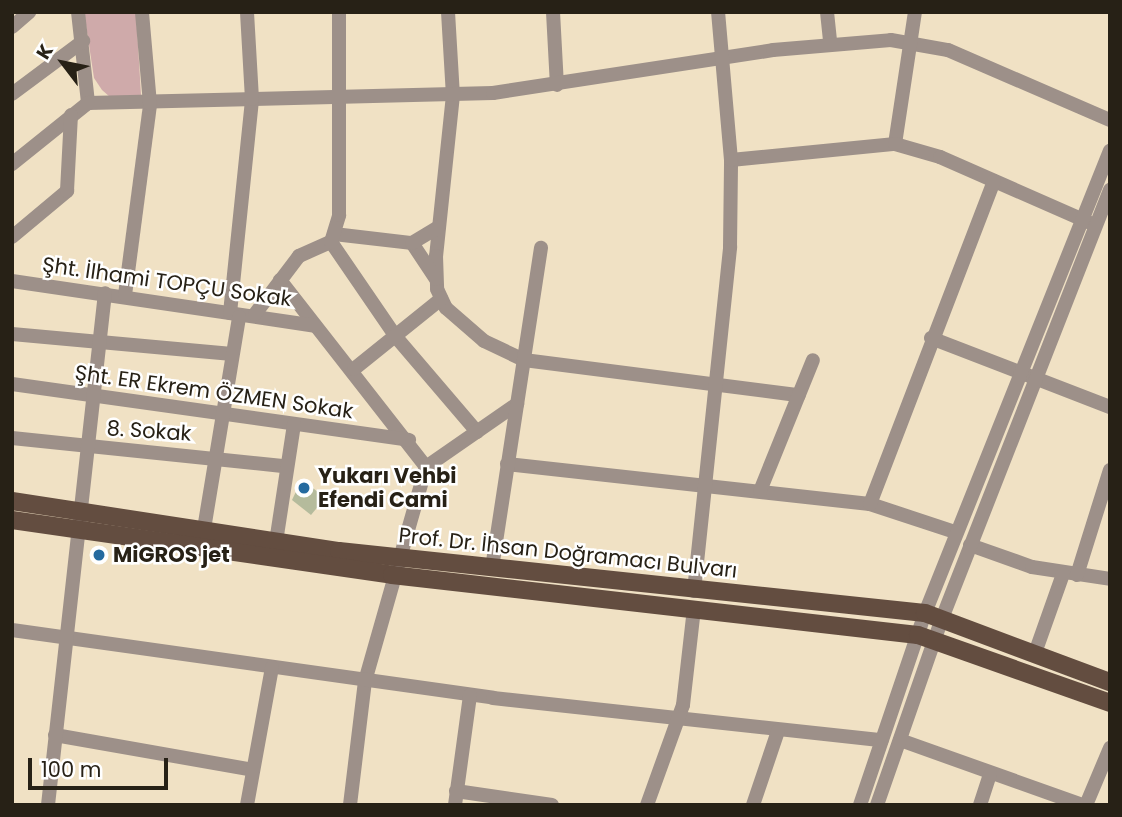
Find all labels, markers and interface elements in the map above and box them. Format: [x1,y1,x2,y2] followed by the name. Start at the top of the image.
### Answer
[28,28,98,98] north arrow
[30,39,60,64] text: K
[41,252,293,312] street label: Şht. İlhami TOPÇU Sokak
[73,360,355,424] street label: Şht. ER Ekrem ÖZMEN Sokak
[106,415,192,447] street label: 8. Sokak
[318,463,457,513] place label: Yukarı Vehbi Efendi Cami
[296,480,312,496] marker: Yukarı Vehbi Efendi Cami
[398,523,738,583] street label: Prof. Dr. İhsan Doğramacı Bulvarı
[113,542,230,568] place label: MiGROS jet
[91,547,107,563] marker: MiGROS jet
[32,744,172,788] scale bar
[41,755,101,784] text: 100 m

